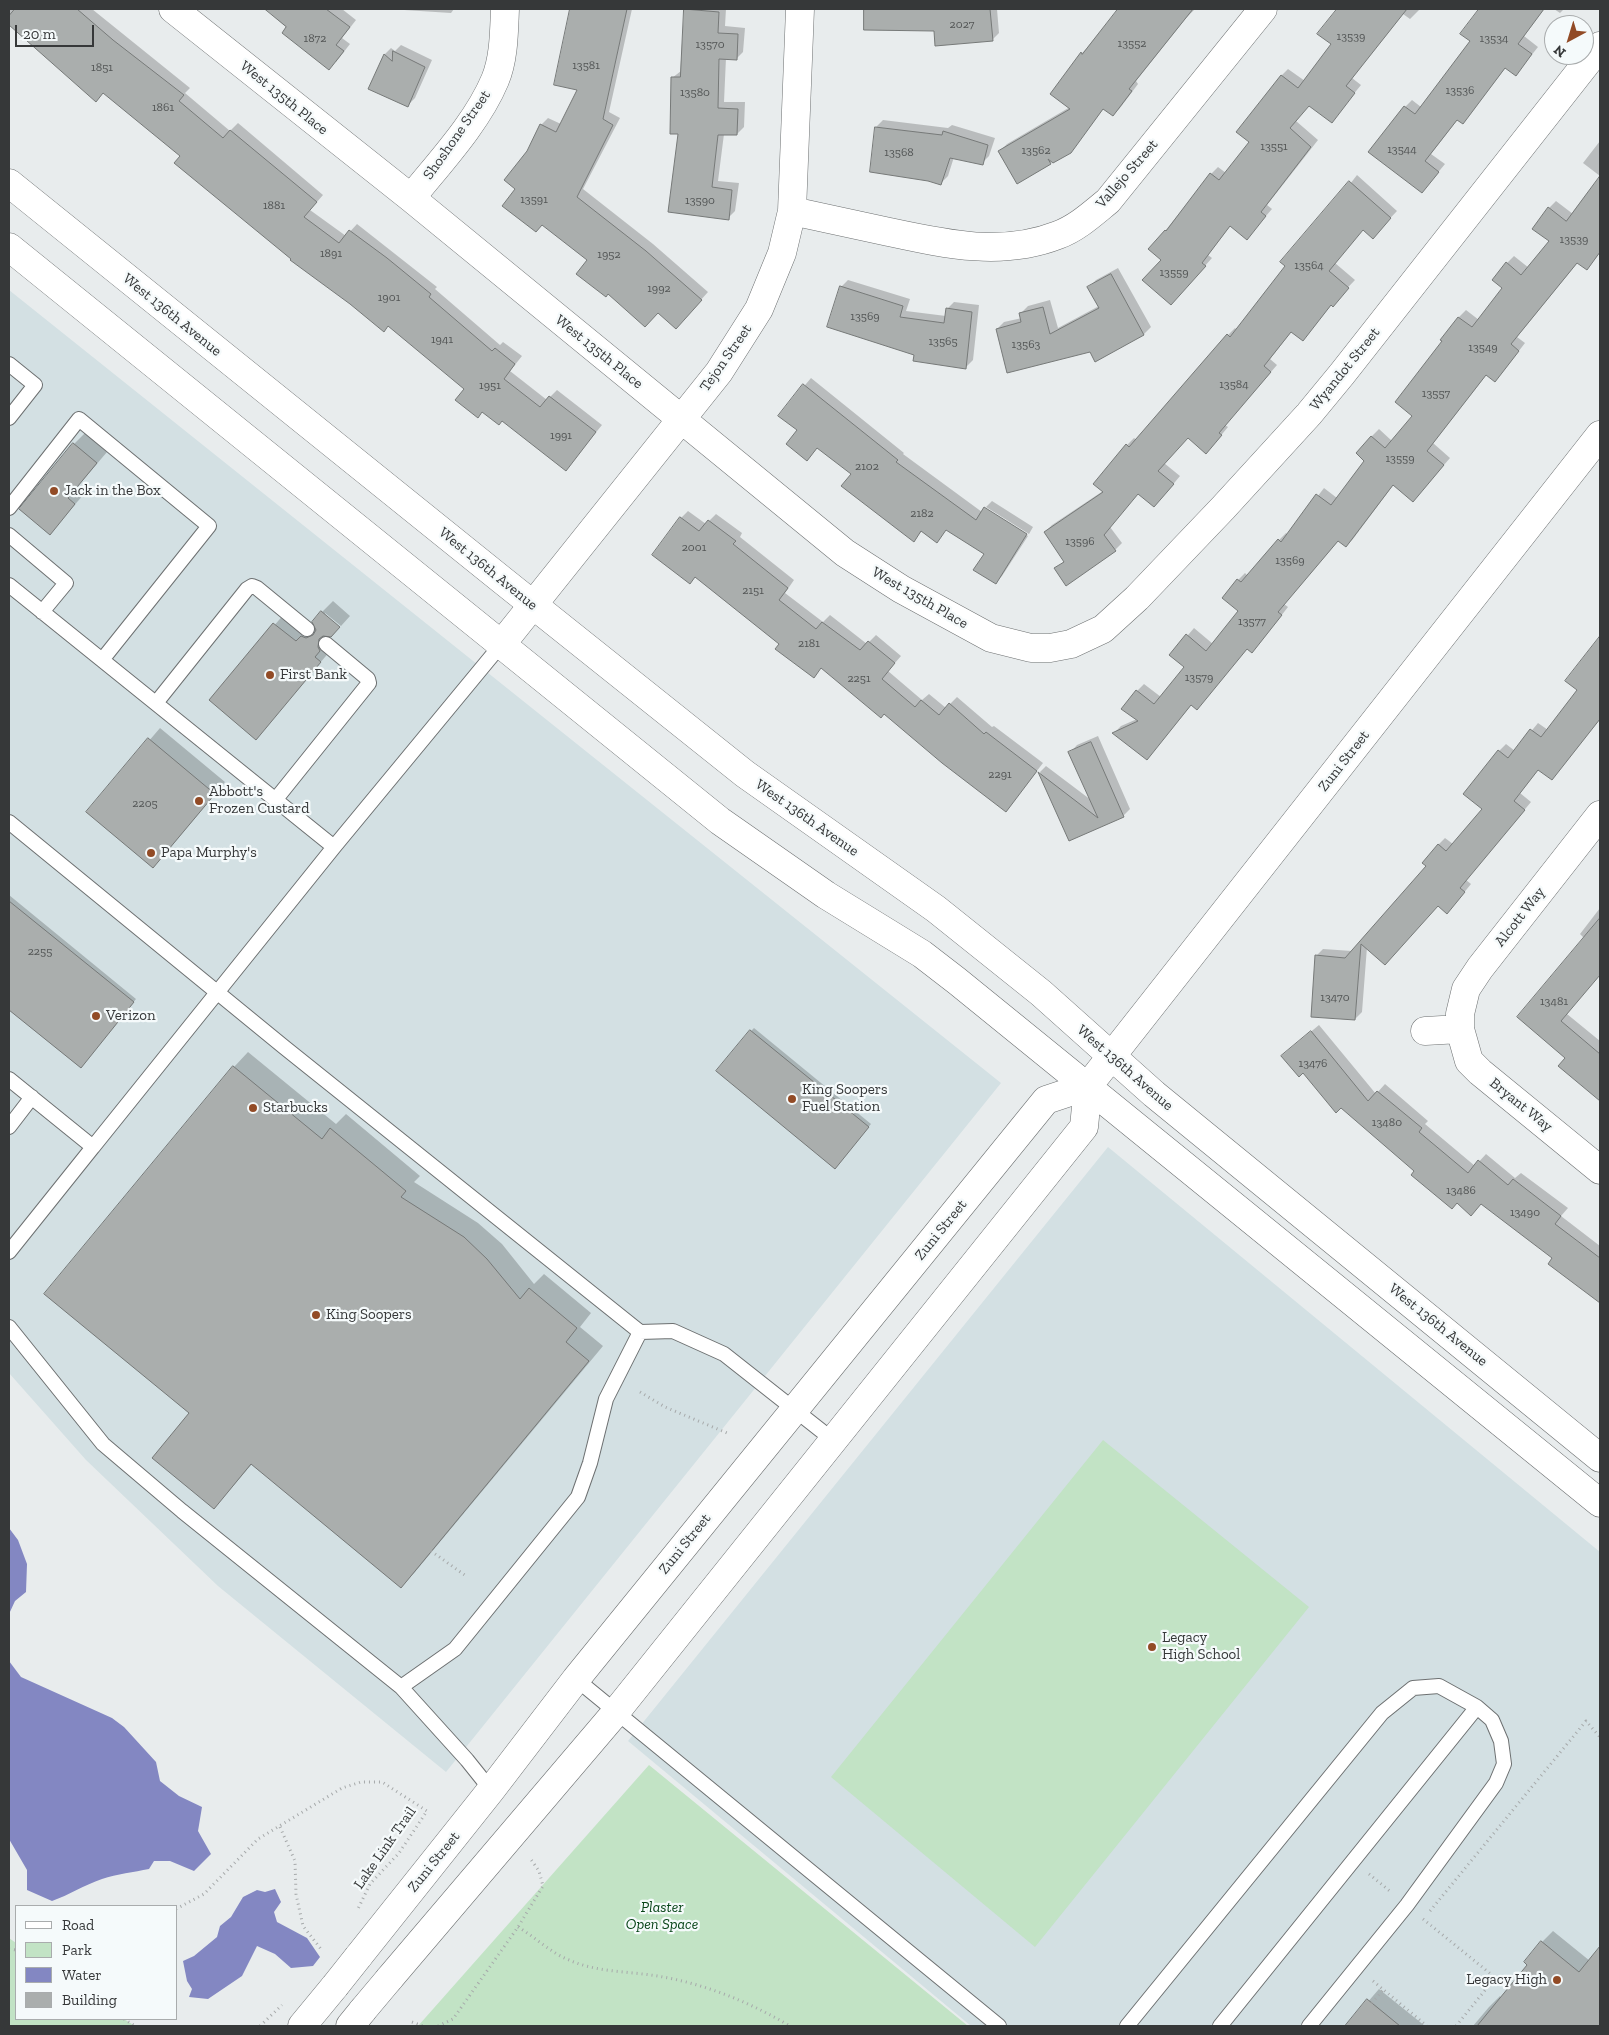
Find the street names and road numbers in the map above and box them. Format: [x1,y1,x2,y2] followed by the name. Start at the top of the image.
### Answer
[236,57,332,139] street label: West 135th Place
[419,87,495,183] street label: Shoshone Street
[1092,136,1162,212] street label: Vallejo Street
[119,270,225,360] street label: West 136th Avenue
[551,311,647,393] street label: West 135th Place
[696,321,756,395] street label: Tejon Street
[1306,324,1384,414] street label: Wyandot Street
[435,524,541,614] street label: West 136th Avenue
[869,563,971,633] street label: West 135th Place
[1315,727,1373,795] street label: Zuni Street
[752,776,862,860] street label: West 136th Avenue
[1491,884,1549,950] street label: Alcott Way
[1073,1021,1177,1115] street label: West 136th Avenue
[1486,1074,1556,1136] street label: Bryant Way
[911,1196,971,1264] street label: Zuni Street
[1385,1280,1491,1370] street label: West 136th Avenue
[655,1510,715,1578] street label: Zuni Street
[350,1803,420,1893] street label: Lake Link Trail
[404,1828,464,1896] street label: Zuni Street

